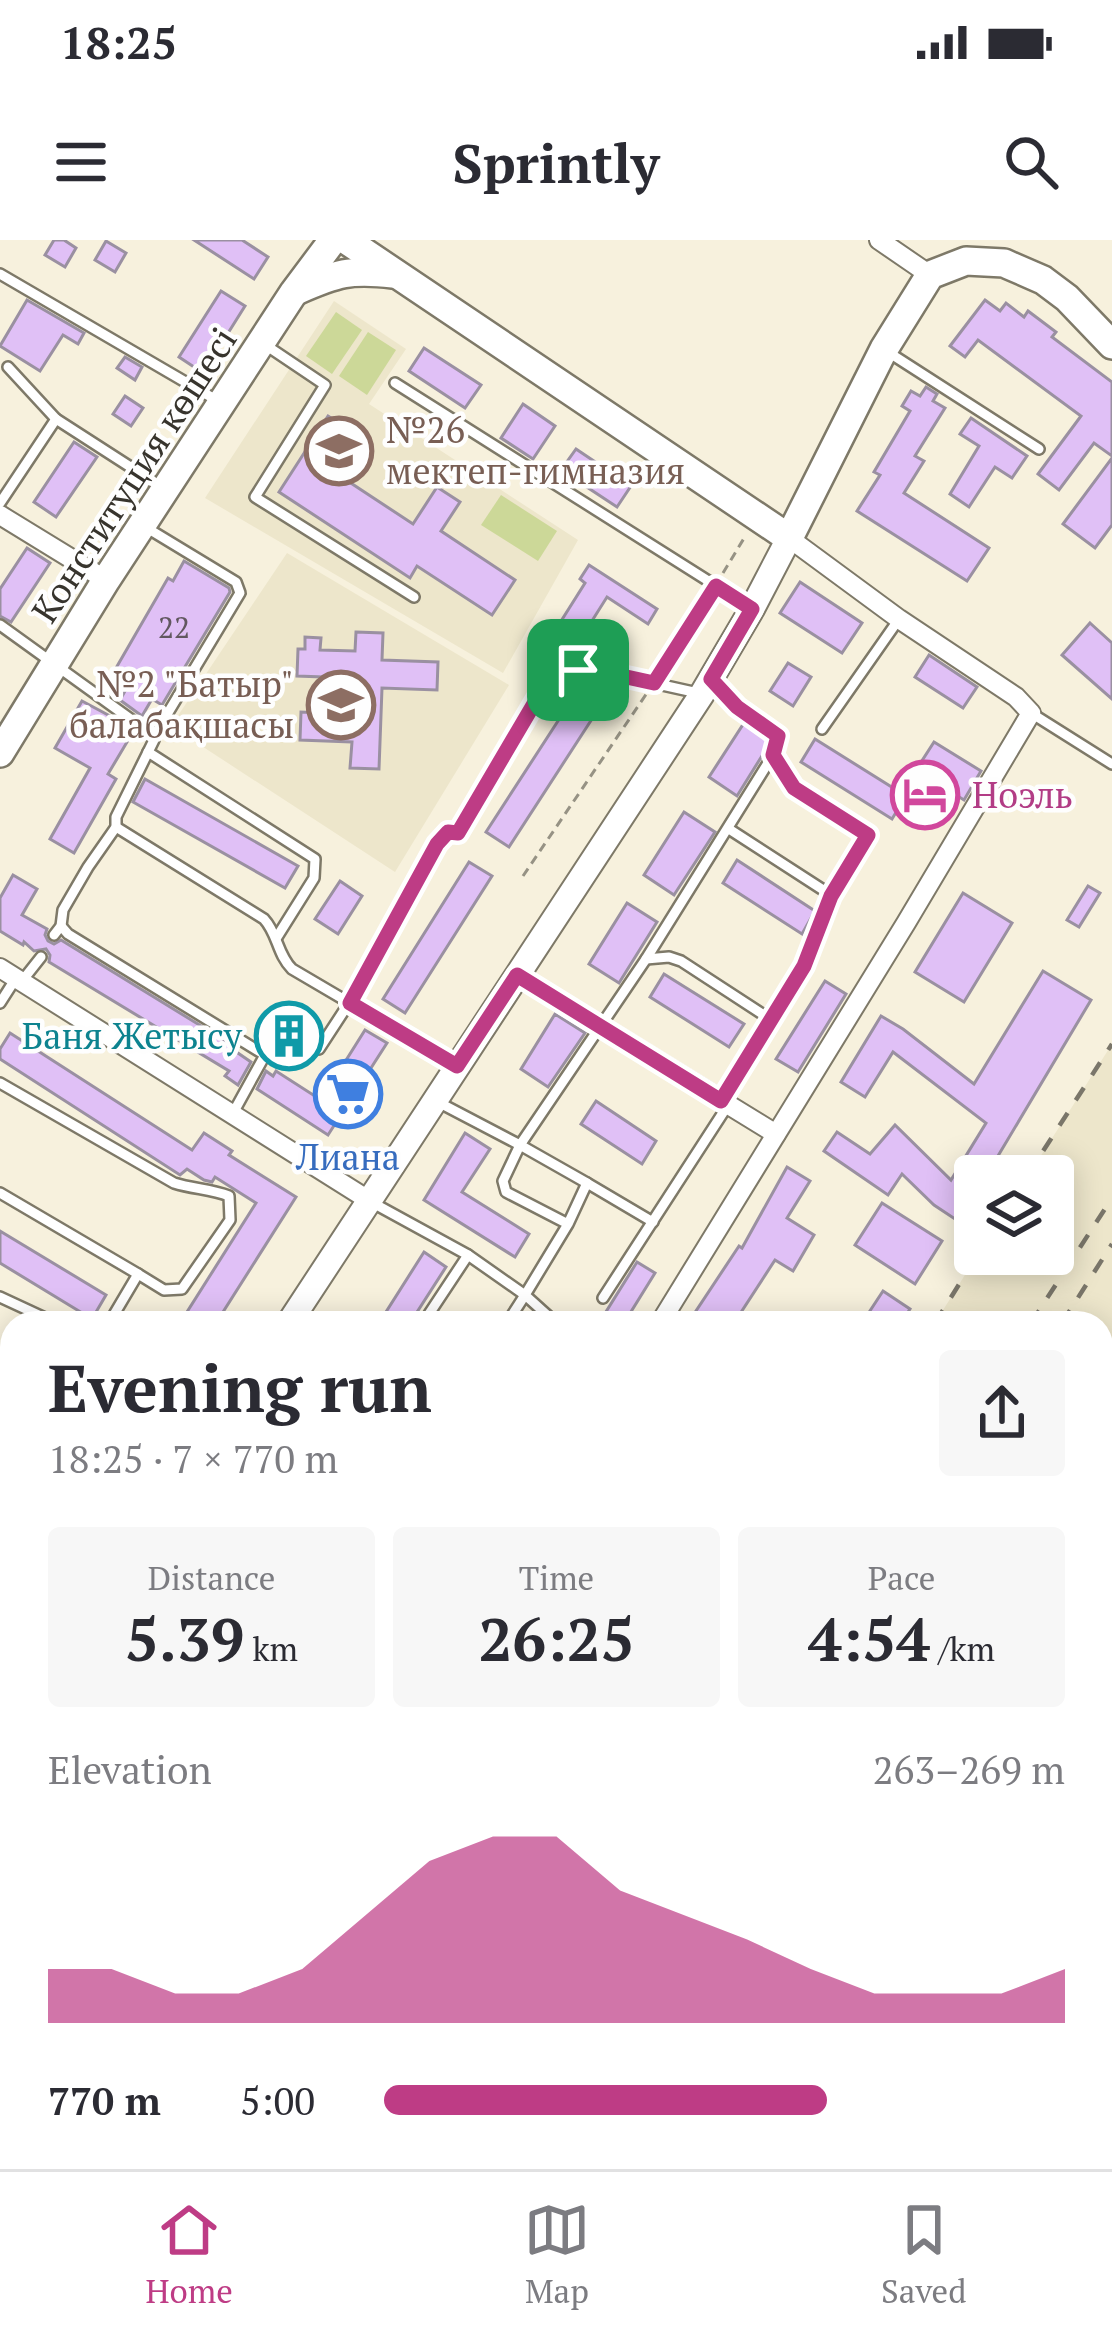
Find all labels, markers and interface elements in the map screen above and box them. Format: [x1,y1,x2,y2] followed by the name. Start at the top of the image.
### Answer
[60,12,177,72] text: 18:25
[453,127,659,198] text: Sprintly
[48,129,114,195] icon: menu
[998,129,1064,195] icon: search
[21,318,247,631] street label: Конституция көшесі
[386,406,685,494] place label: №26 мектеп-гимназия
[304,416,374,486] school or university icon: №26 мектеп-гимназия
[158,607,190,647] house number: 22
[527,619,629,721] pin
[545,637,611,703] icon: arrive
[69,660,294,748] place label: №2 "Батыр" балабақшасы
[306,670,376,740] school or university icon: №2 "Батыр" балабақшасы
[890,760,960,830] hotel icon: Ноэль
[972,771,1073,818] place label: Ноэль
[254,1001,324,1071] building icon: Баня Жетысу
[22,1012,243,1059] place label: Баня Жетысу
[313,1059,383,1129] supermarket icon: Лиана
[295,1133,400,1180] place label: Лиана
[954,1155,1074,1275] map controls
[954,1155,1074,1275] button: layers
[48,1343,432,1431] text: Evening run
[939,1350,1065,1476] button: share
[48,1432,338,1484] text: 18:25 · 7 × 770 m
[148,1556,275,1599] text: Distance
[519,1556,594,1599] text: Time
[868,1556,935,1599] text: Pace
[125,1599,244,1678] text: 5.39
[478,1599,635,1678] text: 26:25
[808,1599,930,1678] text: 4:54
[244,1627,298,1670] text: km
[930,1627,995,1670] text: /km
[48,1743,212,1795] text: Elevation
[873,1743,1065,1795] text: 263–269 m
[48,2074,161,2126] text: 770 m
[240,2074,315,2126] text: 5:00
[146,2197,233,2312] tab: Home
[524,2197,590,2312] tab: Map
[881,2197,966,2312] tab: Saved

